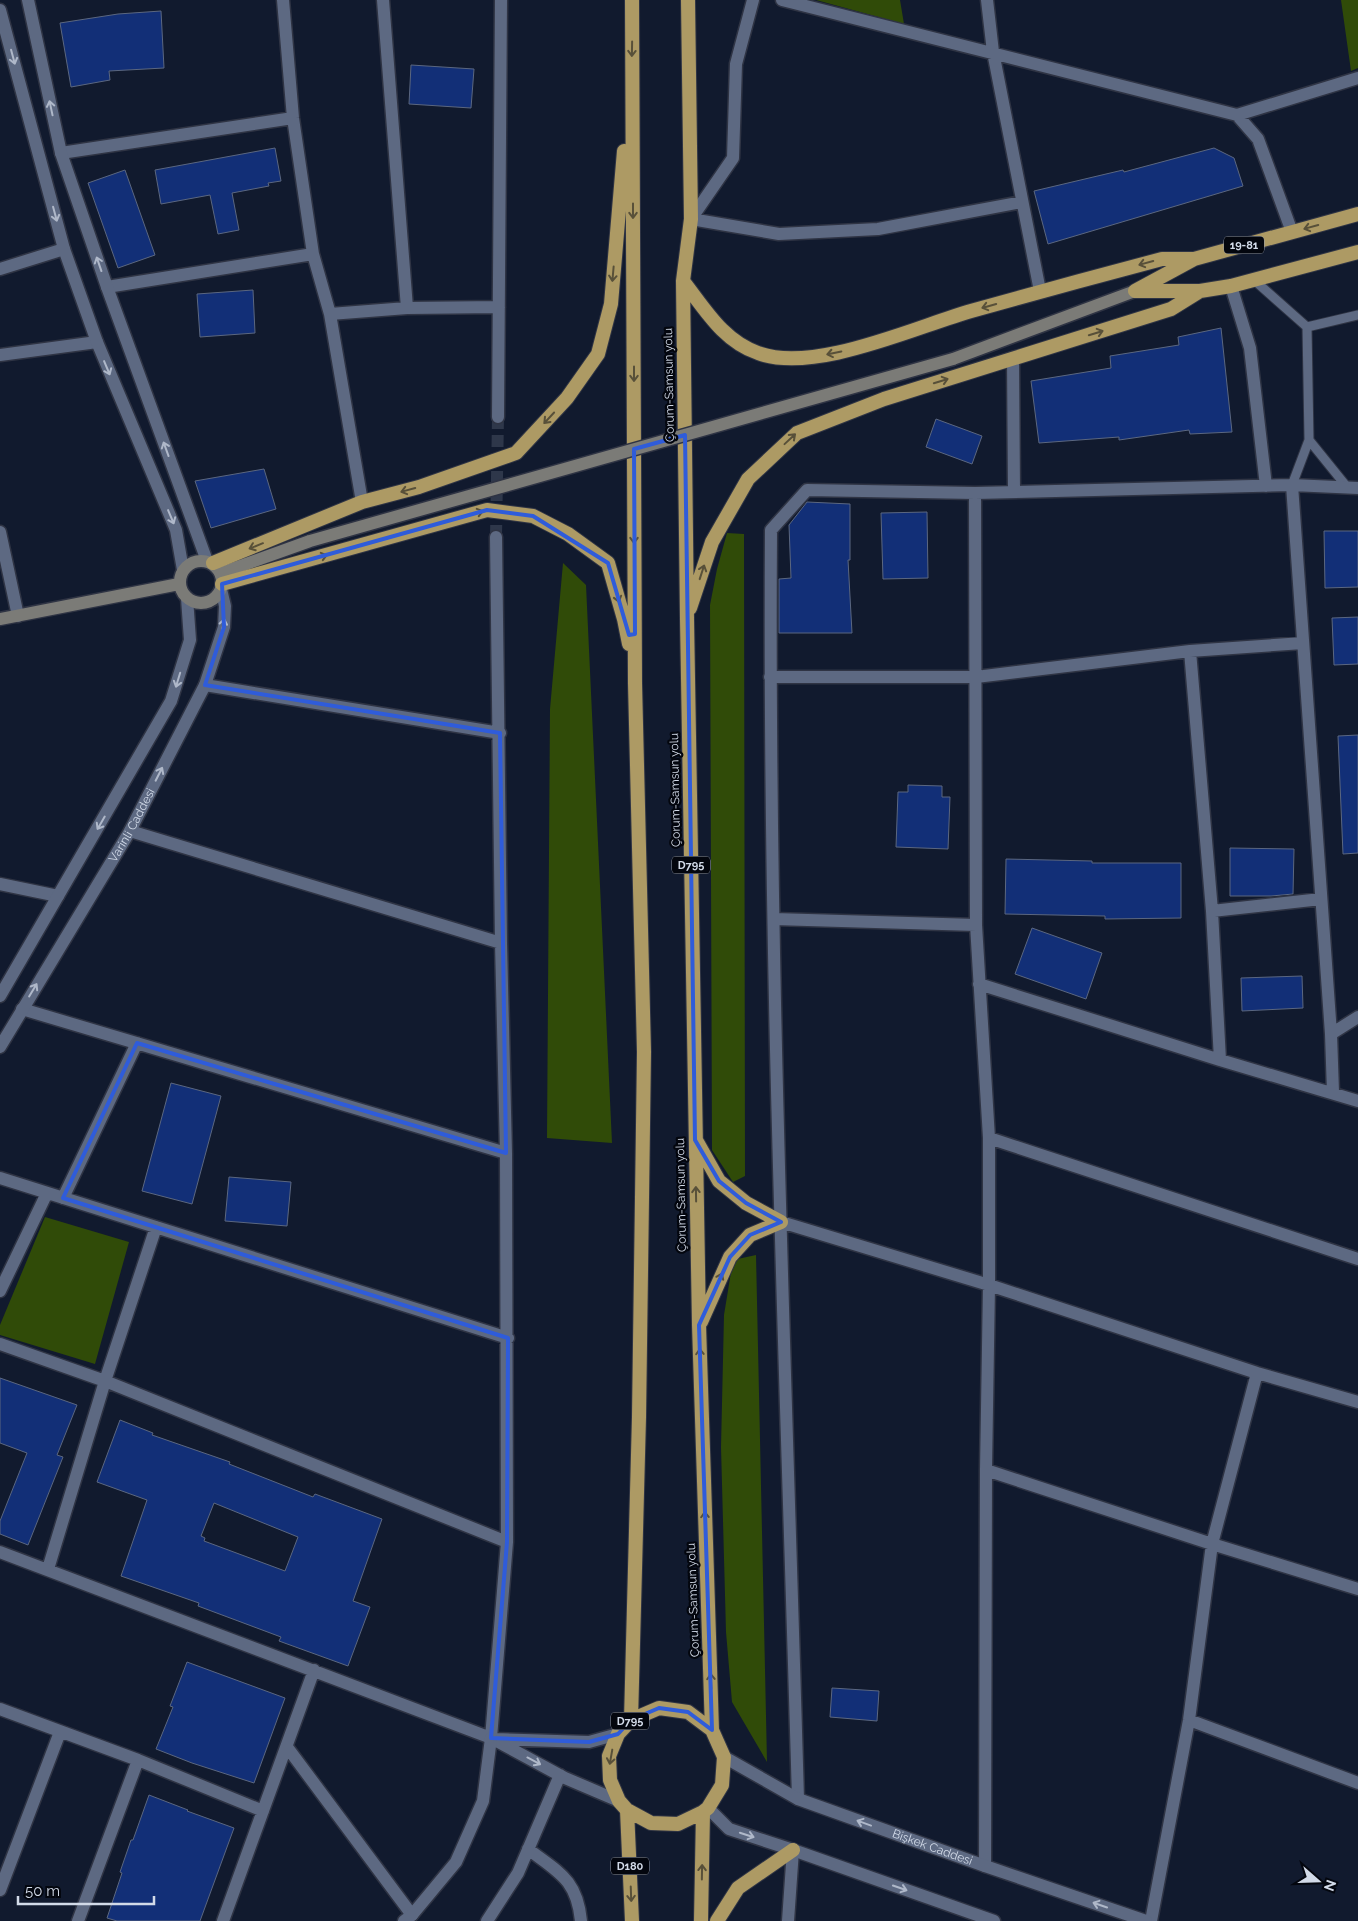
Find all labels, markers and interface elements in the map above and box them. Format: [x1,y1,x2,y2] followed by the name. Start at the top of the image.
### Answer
[627,40,637,56] one-way arrow
[8,49,18,65] one-way arrow
[46,101,56,117] one-way arrow
[628,202,638,219] one-way arrow
[51,205,60,221] one-way arrow
[1303,222,1319,232] one-way arrow
[1224,236,1264,254] road number: 19-81
[94,256,103,272] one-way arrow
[1138,259,1154,268] one-way arrow
[608,266,618,282] one-way arrow
[981,301,997,311] one-way arrow
[1088,327,1104,337] one-way arrow
[661,328,677,442] street label: Çorum-Samsun yolu
[826,349,842,359] one-way arrow
[103,360,113,375] one-way arrow
[629,365,638,381] one-way arrow
[933,375,949,385] one-way arrow
[543,411,555,424] one-way arrow
[784,433,797,445] one-way arrow
[161,442,170,458] one-way arrow
[400,486,416,495] one-way arrow
[468,508,484,517] one-way arrow
[167,509,176,524] one-way arrow
[630,528,639,544] one-way arrow
[249,542,264,551] one-way arrow
[311,551,327,561] one-way arrow
[698,565,707,581] one-way arrow
[613,587,623,603] one-way arrow
[218,618,228,634] one-way arrow
[172,672,182,688] one-way arrow
[667,733,683,847] street label: Çorum-Samsun yolu
[155,767,164,782] one-way arrow
[106,786,158,865] street label: Varinli Caddesi
[95,815,105,829] one-way arrow
[672,856,710,874] road number: D795
[29,983,39,997] one-way arrow
[673,1138,689,1252] street label: Çorum-Samsun yolu
[692,1186,701,1202] one-way arrow
[714,1273,724,1288] one-way arrow
[695,1349,705,1365] one-way arrow
[701,1511,710,1527] one-way arrow
[684,1543,702,1657] street label: Çorum-Samsun yolu
[706,1673,715,1689] one-way arrow
[611,1712,649,1730] road number: D795
[605,1748,615,1764] one-way arrow
[527,1756,542,1766] one-way arrow
[857,1818,872,1827] one-way arrow
[891,1826,975,1868] street label: Bişkek Caddesi
[738,1831,754,1840] one-way arrow
[1293,1856,1343,1906] north arrow
[611,1858,649,1874] road number: D180
[697,1865,707,1881] one-way arrow
[18,1874,154,1906] scale bar
[1321,1878,1340,1893] text: N
[25,1882,60,1900] text: 50 m
[892,1884,908,1893] one-way arrow
[626,1886,635,1902] one-way arrow
[1092,1900,1108,1910] one-way arrow

